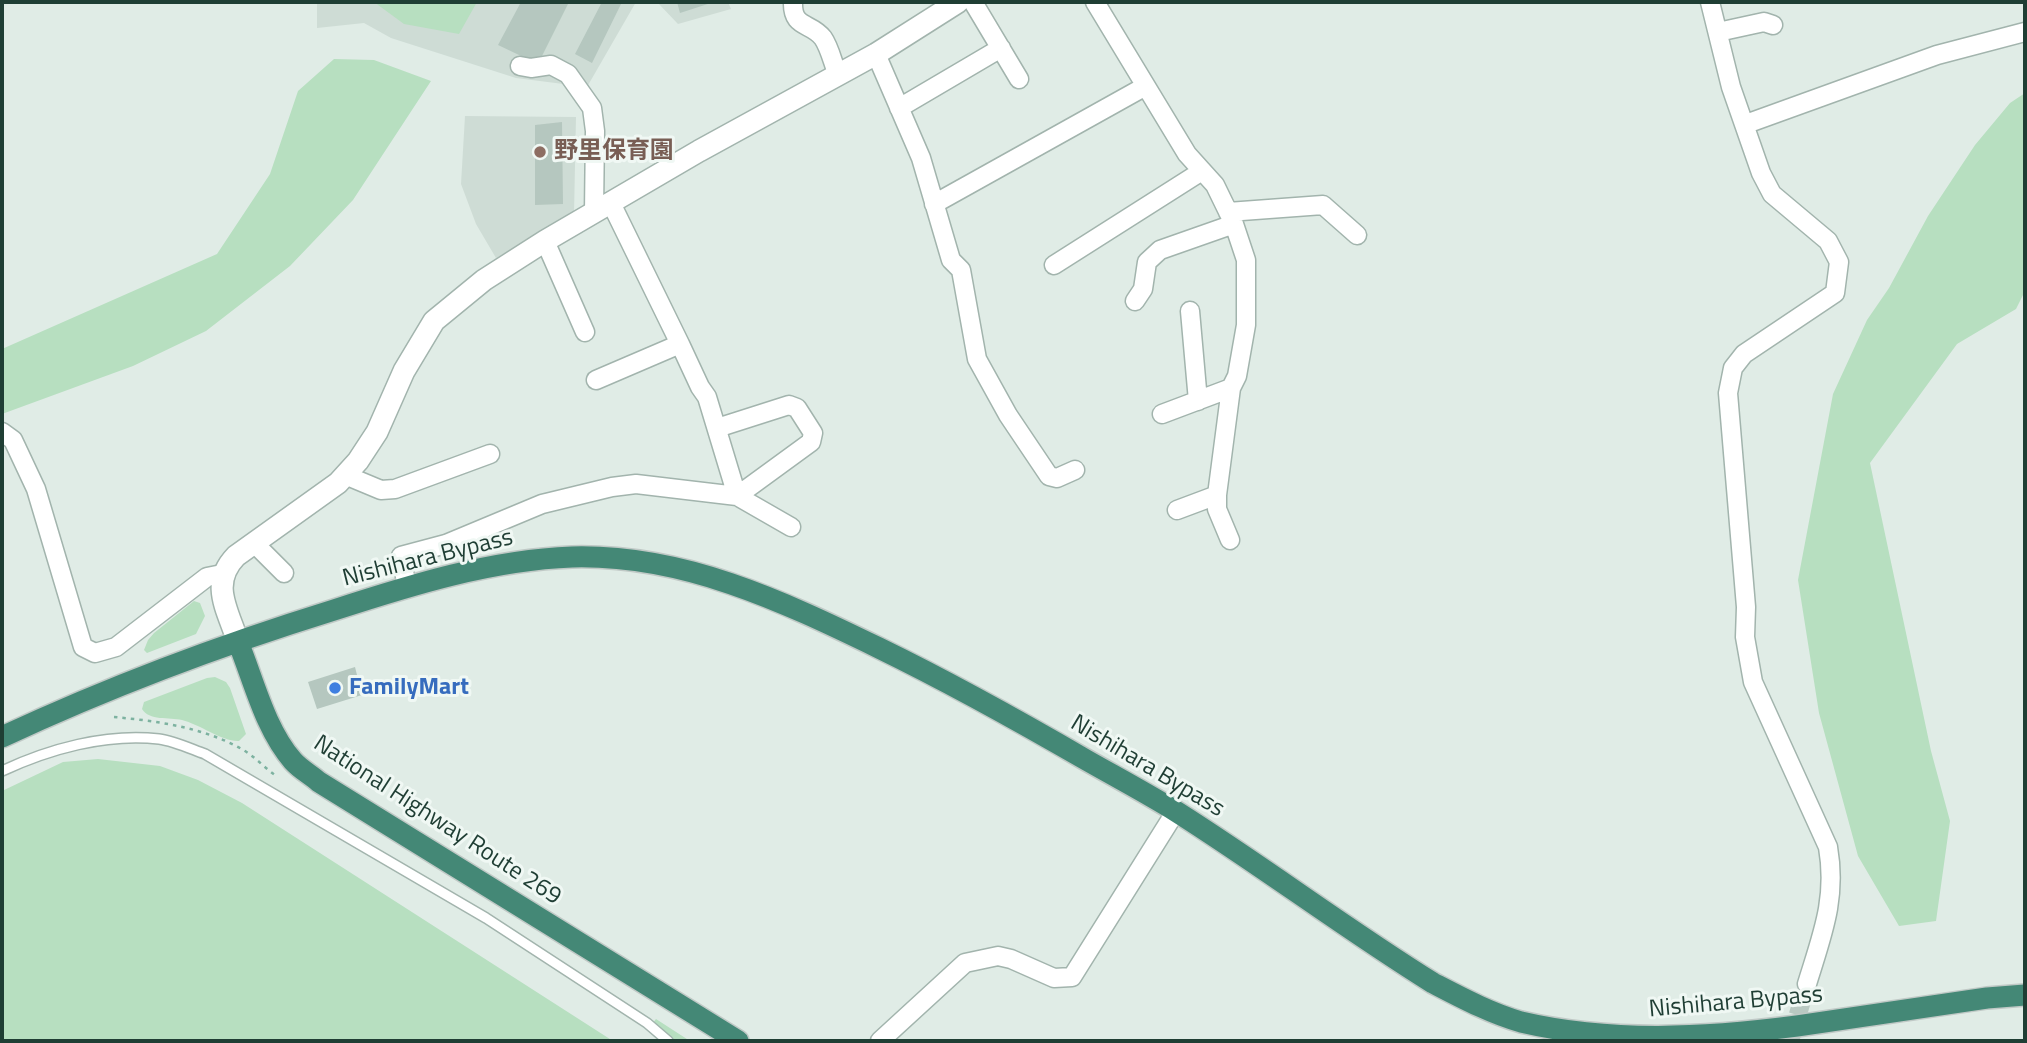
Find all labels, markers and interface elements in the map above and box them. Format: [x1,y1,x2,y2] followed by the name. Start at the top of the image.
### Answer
[554,138,674,166] place label: 野里保育園
[532,144,548,160] marker: 野里保育園
[340,524,516,594] street label: Nishihara Bypass
[349,674,469,702] place label: FamilyMart
[327,680,343,696] marker: FamilyMart
[1065,710,1229,824] street label: Nishihara Bypass
[308,730,566,912] street label: National Highway Route 269
[1648,981,1824,1025] street label: Nishihara Bypass

